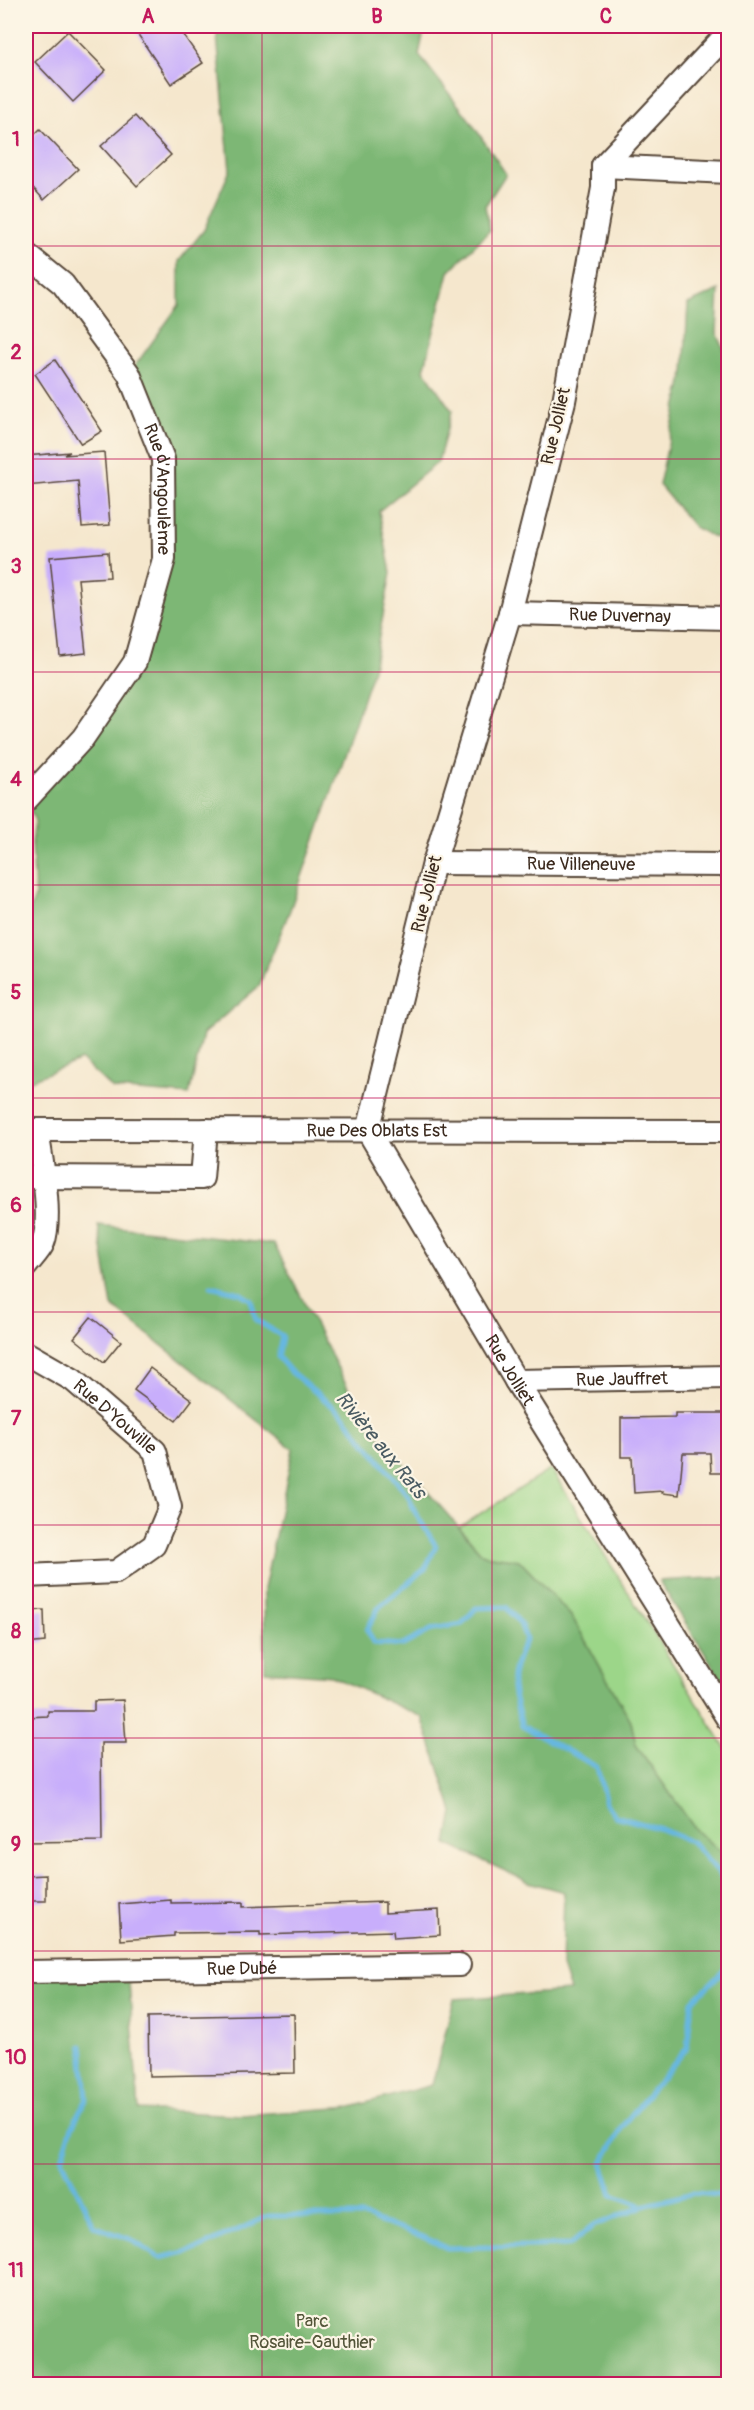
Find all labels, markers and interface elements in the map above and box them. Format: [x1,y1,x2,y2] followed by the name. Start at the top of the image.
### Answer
[142,4,155,29] text: A
[371,4,383,29] text: B
[600,4,612,29] text: C
[12,127,20,152] text: 1
[10,340,22,365] text: 2
[536,384,576,467] street label: Rue Jolliet
[138,420,175,555] street label: Rue d'Angoulème
[10,554,22,579] text: 3
[569,603,672,628] street label: Rue Duvernay
[10,767,22,792] text: 4
[406,852,448,935] street label: Rue Jolliet
[527,852,635,876] street label: Rue Villeneuve
[11,980,22,1005] text: 5
[307,1119,448,1142] street label: Rue Des Oblats Est
[10,1193,22,1218] text: 6
[480,1330,540,1410] street label: Rue Jolliet
[576,1367,669,1391] street label: Rue Jauffret
[69,1374,162,1459] street label: Rue D'Youville
[330,1386,433,1505] water label: Rivière aux Rats
[11,1406,22,1431] text: 7
[11,1619,21,1644] text: 8
[11,1832,21,1857] text: 9
[206,1956,278,1981] street label: Rue Dubé
[5,2045,27,2070] text: 10
[8,2258,24,2283] text: 11
[249,2310,375,2354] park label: Parc Rosaire-Gauthier

